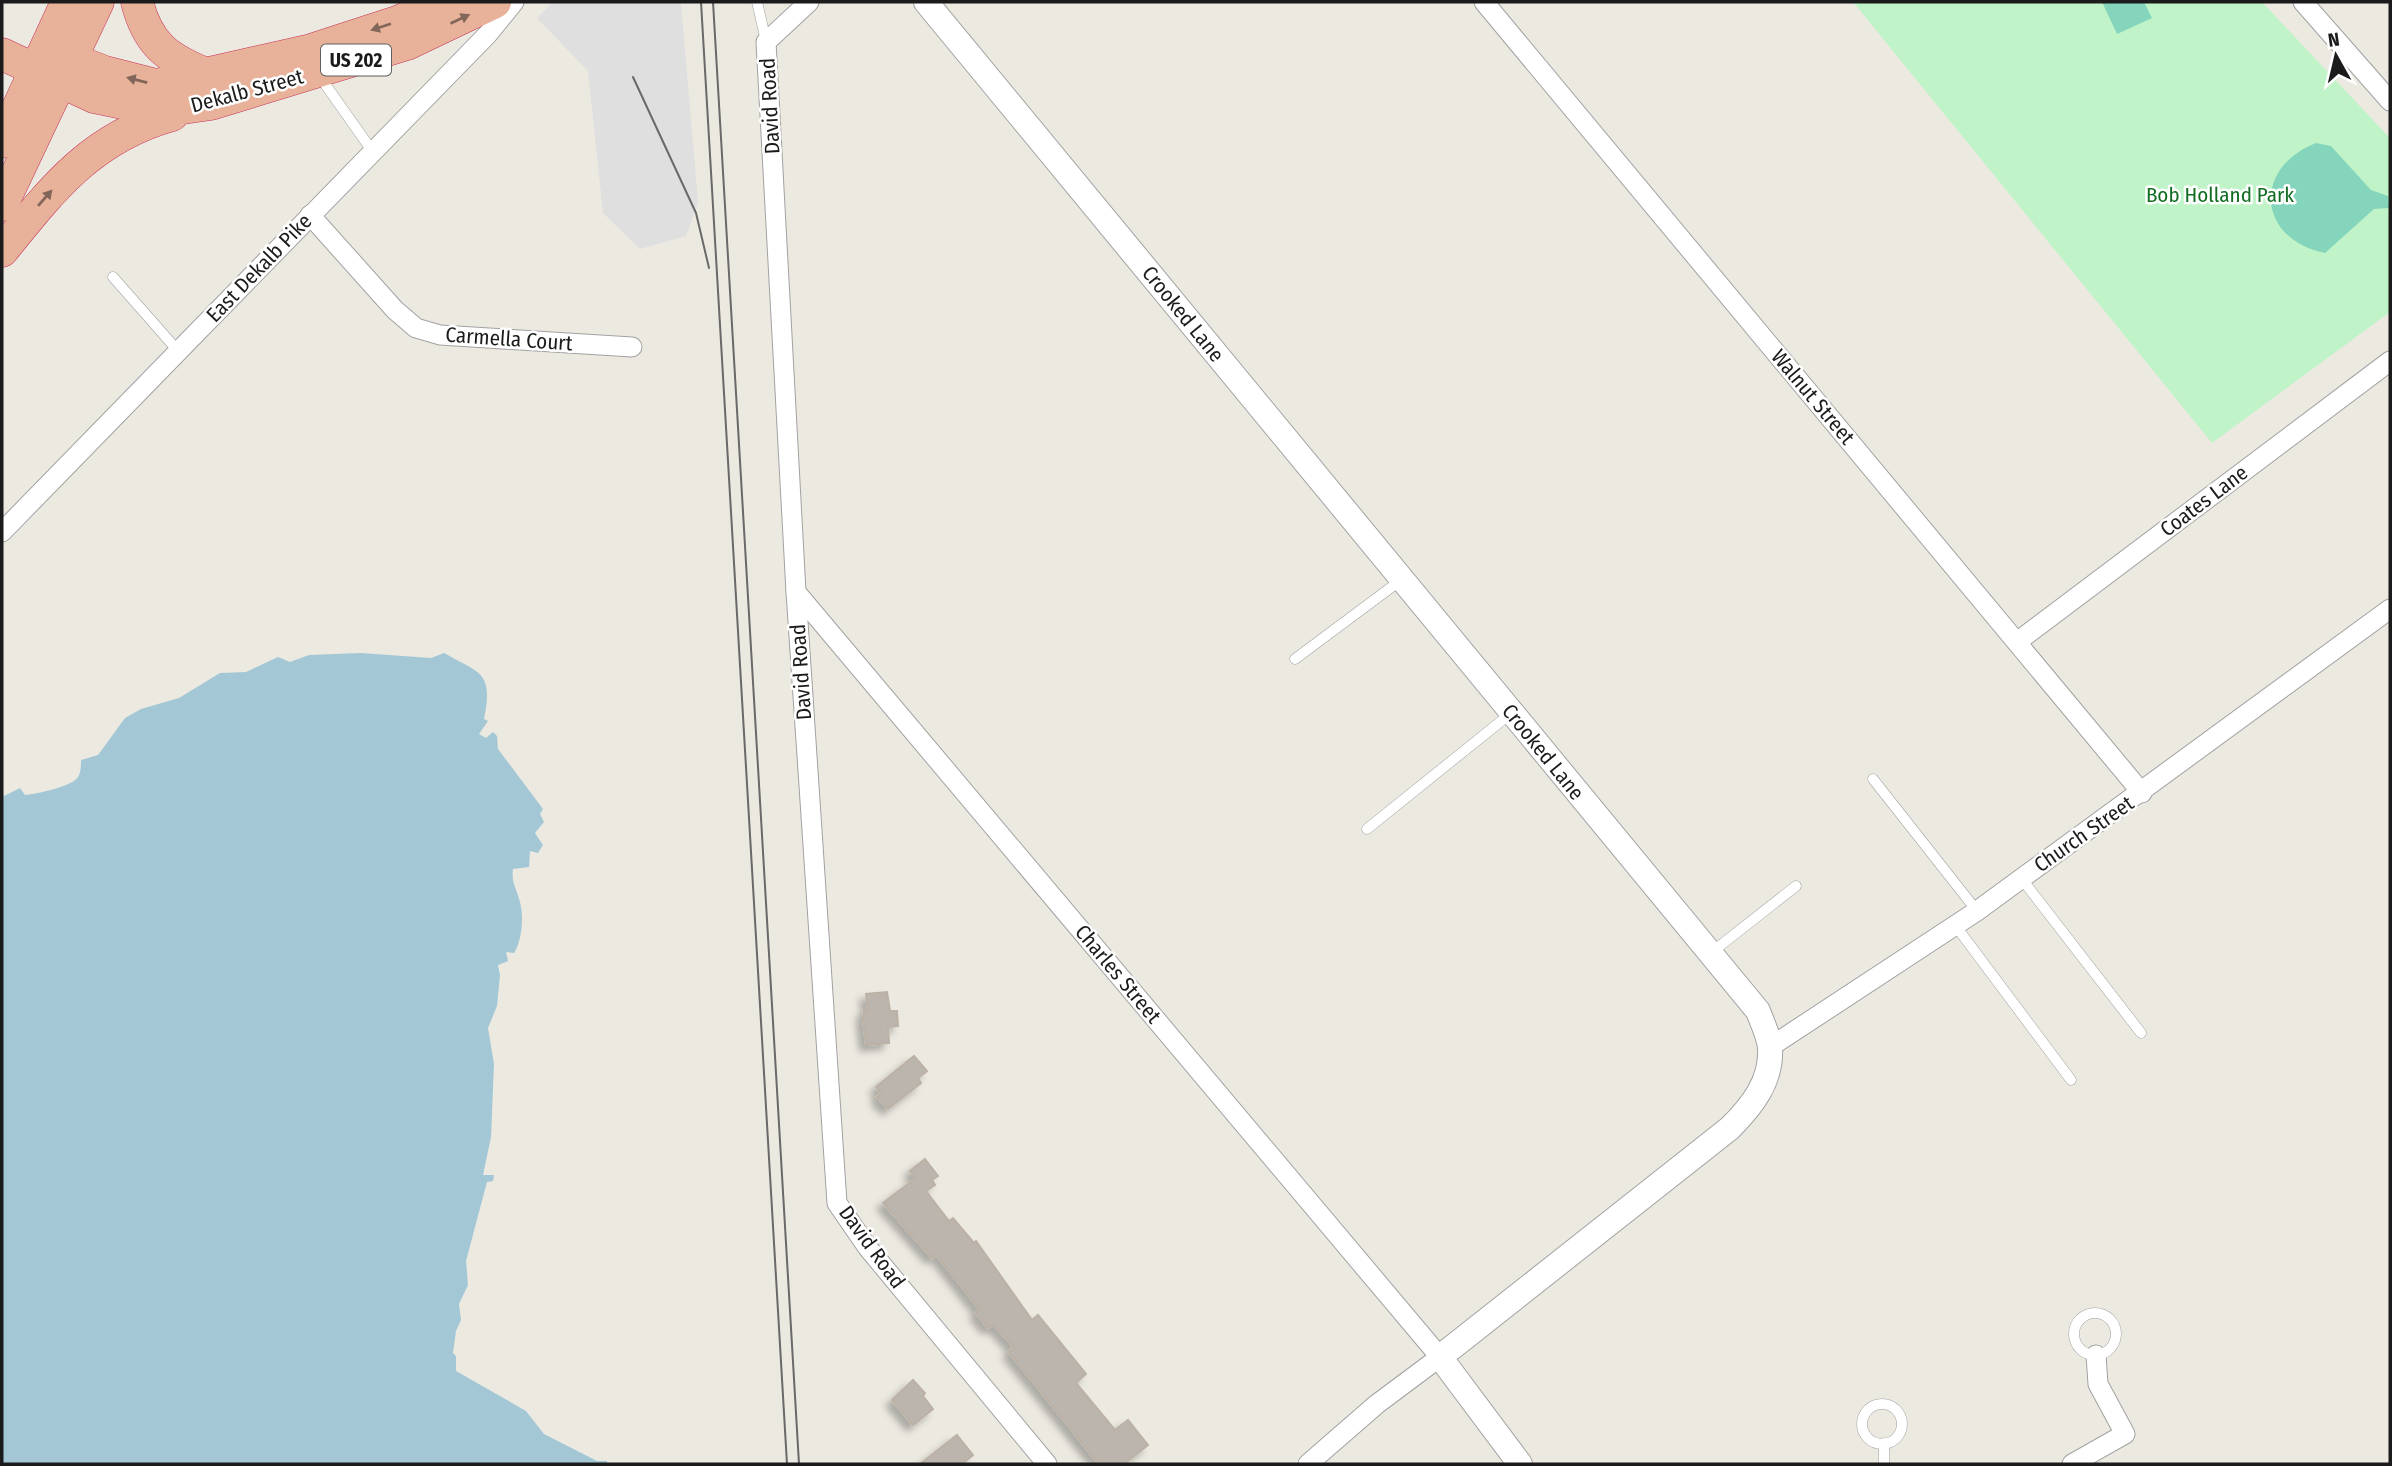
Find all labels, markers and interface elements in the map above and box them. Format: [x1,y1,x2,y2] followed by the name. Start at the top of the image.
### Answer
[450,13,470,25] one-way arrow
[2301,21,2371,91] north arrow
[370,23,391,33] one-way arrow
[2326,27,2341,52] text: N
[321,44,391,76] road number: US 202
[754,57,786,155] street label: David Road
[188,63,306,118] street label: Dekalb Street
[126,74,148,85] one-way arrow
[2146,182,2294,208] park label: Bob Holland Park
[37,189,53,207] one-way arrow
[201,208,317,328] street label: East Dekalb Pike
[1136,261,1230,367] street label: Crooked Lane
[445,322,574,356] street label: Carmella Court
[1766,344,1860,450] street label: Walnut Street
[2155,460,2253,542] street label: Coates Lane
[785,623,817,721] street label: David Road
[1496,699,1590,805] street label: Crooked Lane
[2029,790,2139,878] street label: Church Street
[1069,919,1167,1029] street label: Charles Street
[833,1200,911,1294] street label: David Road

